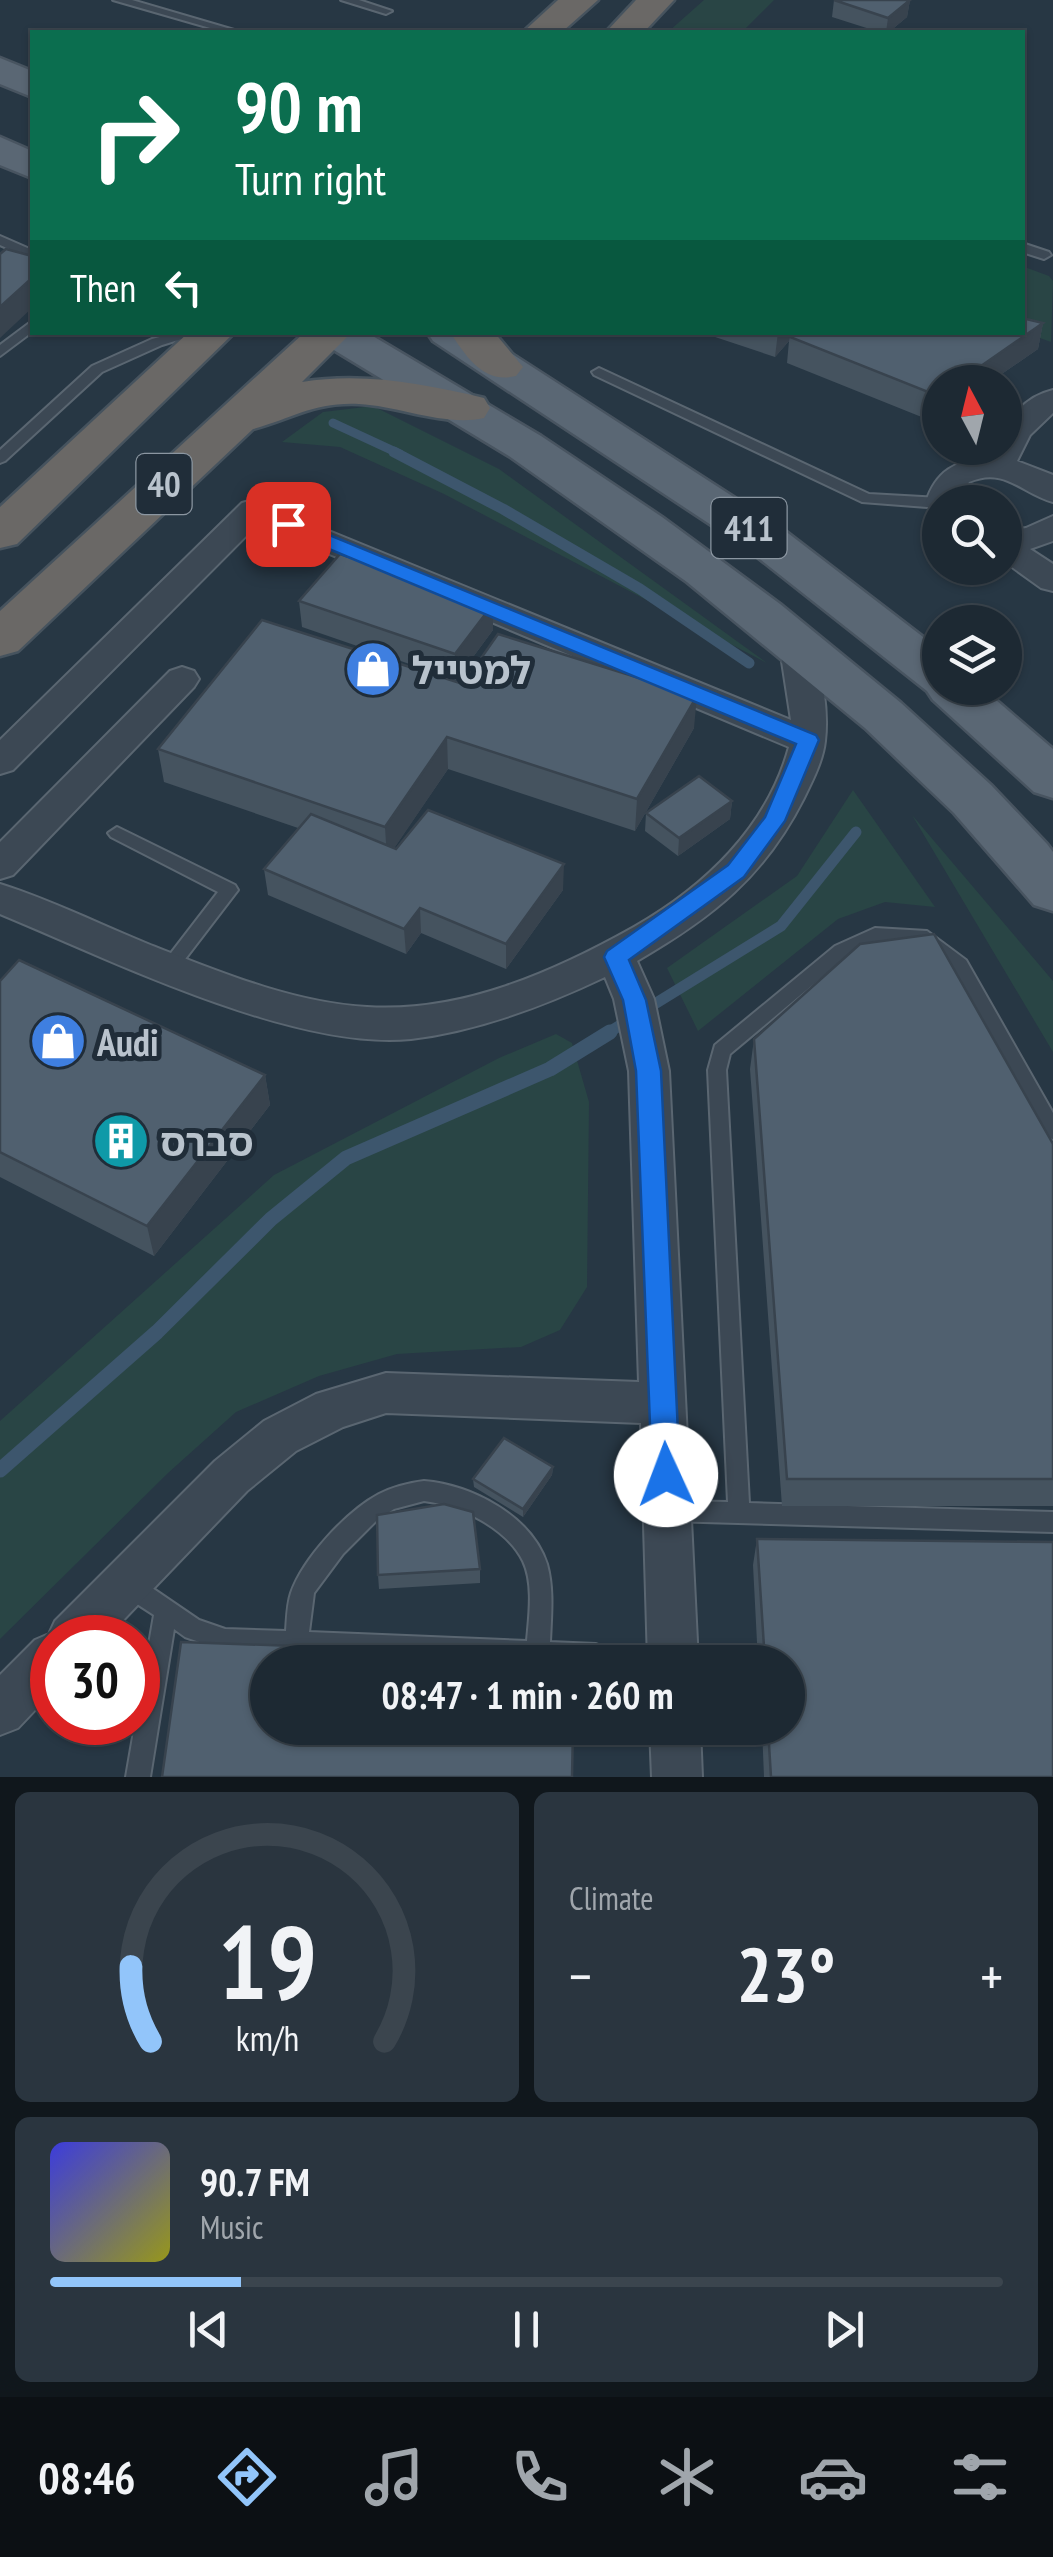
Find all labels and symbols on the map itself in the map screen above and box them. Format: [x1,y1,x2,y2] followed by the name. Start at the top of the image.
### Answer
[922,365,1022,465] north arrow
[136,454,192,514] road number: 40
[246,482,331,567] pin
[712,498,786,558] road number: 411
[343,639,403,699] shop icon: למטייל
[412,645,531,694] place label: למטייל
[28,1011,88,1071] shop icon: Audi
[96,1017,158,1066] place label: Audi
[91,1111,151,1171] building icon: סברס
[160,1117,254,1166] place label: סברס
[614,1423,718,1527] position arrow
[30,1615,160,1745] speed limit sign: 30

